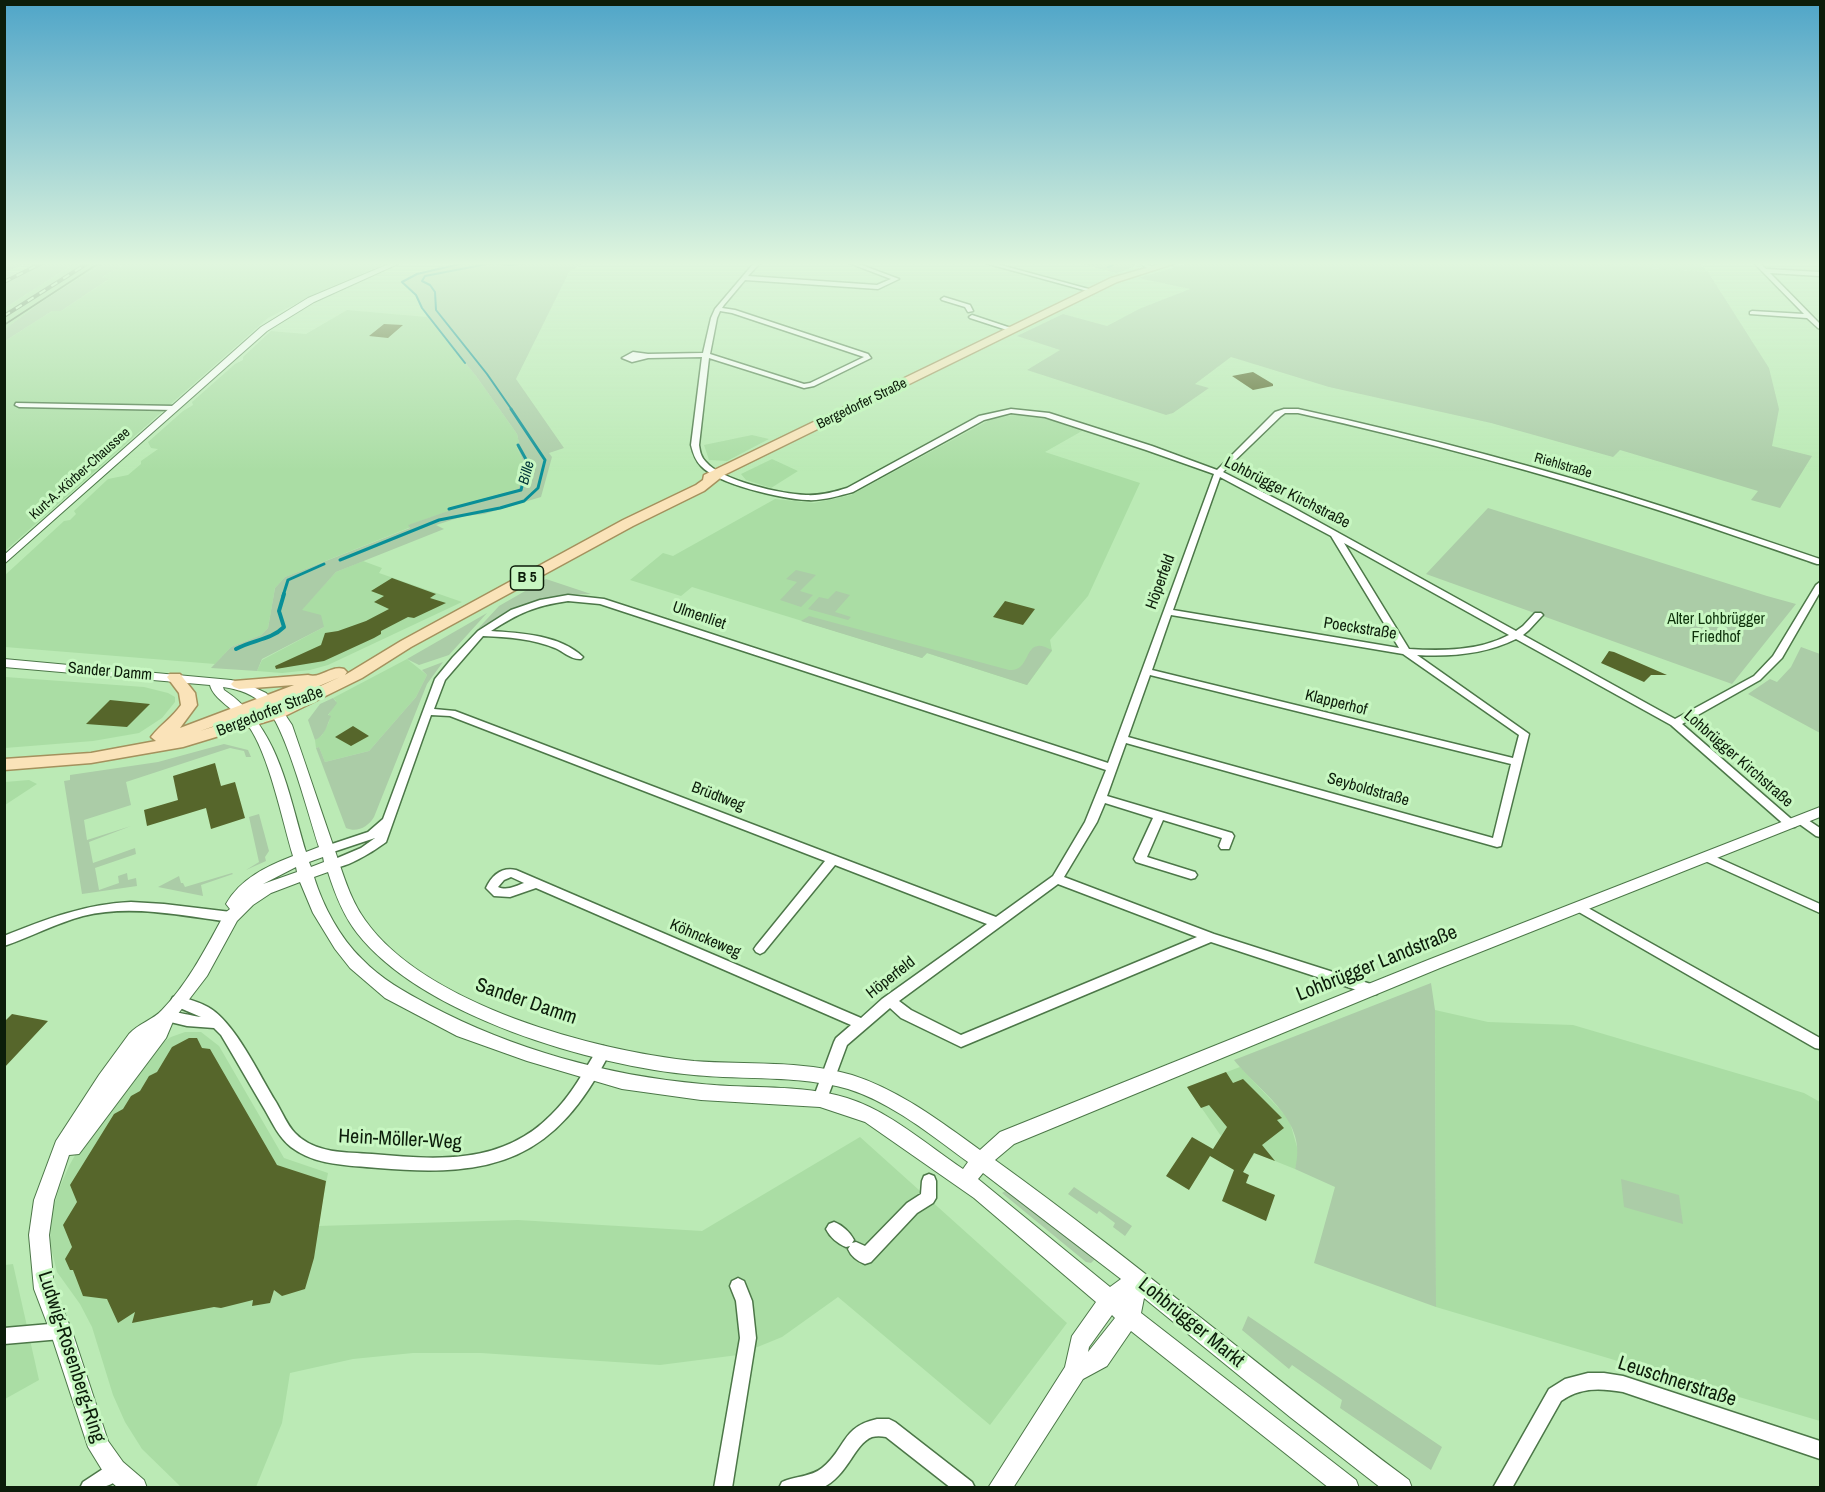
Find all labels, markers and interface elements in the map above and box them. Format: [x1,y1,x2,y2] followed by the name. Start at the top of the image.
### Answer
[814,375,910,433] street label: Bergedorfer Straße
[26,424,134,524] street label: Kurt-A.-Körber-Chaussee
[1532,450,1594,482] street label: Riehlstraße
[1221,453,1353,533] street label: Lohbrügger Kirchstraße
[515,459,539,487] water label: Bille
[1142,552,1180,612] street label: Höperfeld
[510,566,544,590] road number: B 5
[670,598,728,634] street label: Ulmenliet
[1667,610,1765,648] park label: Alter Lohbrügger Friedhof
[1322,614,1398,644] street label: Poeckstraße
[67,659,153,685] street label: Sander Damm
[214,683,326,741] street label: Bergedorfer Straße
[1303,686,1369,720] street label: Klapperhof
[1679,706,1797,812] street label: Lohbrügger Kirchstraße
[1325,769,1411,811] street label: Seyboldstraße
[689,778,747,816] street label: Brüdtweg
[667,915,743,963] street label: Köhnckeweg
[1293,921,1461,1007] street label: Lohbrügger Landstraße
[863,953,919,1003] street label: Höperfeld
[472,973,580,1031] street label: Sander Damm
[338,1125,462,1155] street label: Hein-Möller-Weg
[32,1268,110,1446] street label: Ludwig-Rosenberg-Ring
[1133,1273,1249,1373] street label: Lohbrügger Markt
[1615,1352,1739,1412] street label: Leuschnerstraße

